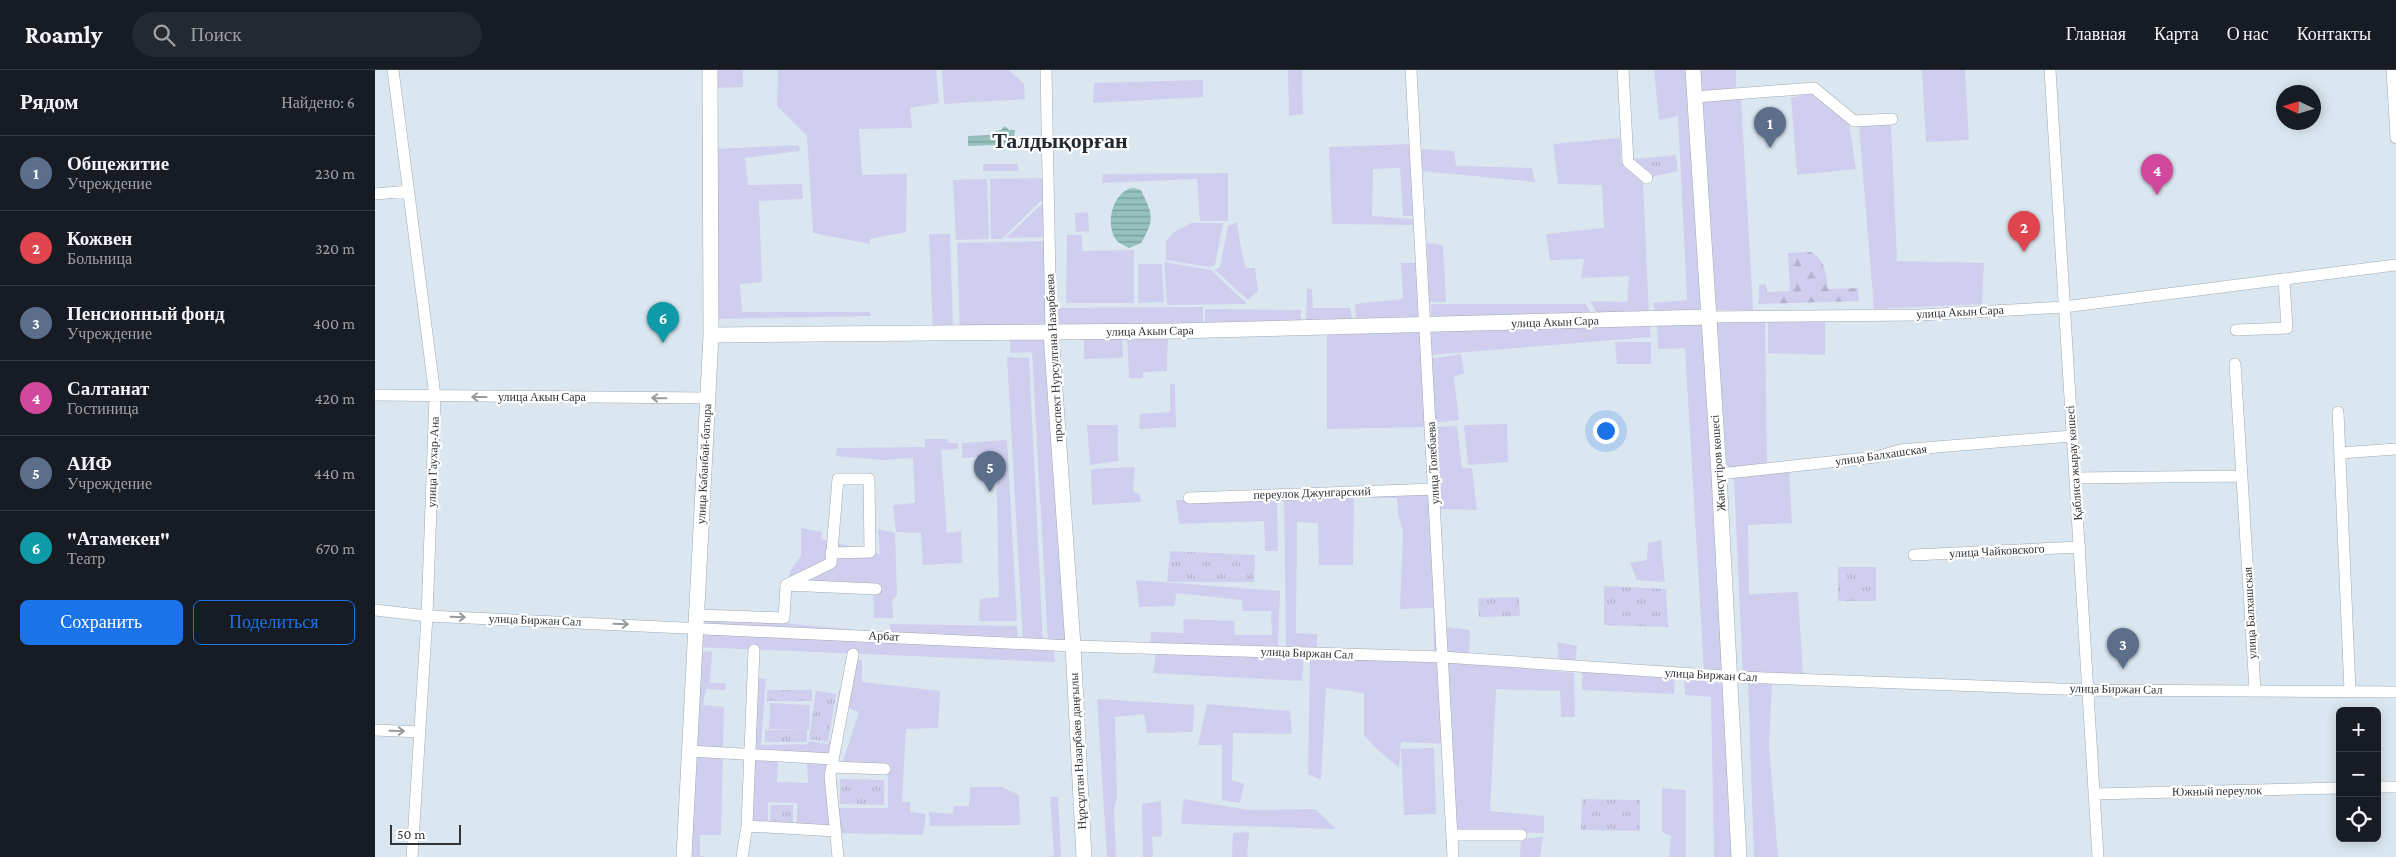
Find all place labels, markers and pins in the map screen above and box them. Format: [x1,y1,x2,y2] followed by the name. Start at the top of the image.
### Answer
[1754,107,1786,148] pin: 1
[2141,154,2173,195] pin: 4
[2008,211,2040,252] pin: 2
[647,302,679,343] pin: 6
[974,451,1006,492] pin: 5
[2107,628,2139,669] pin: 3

